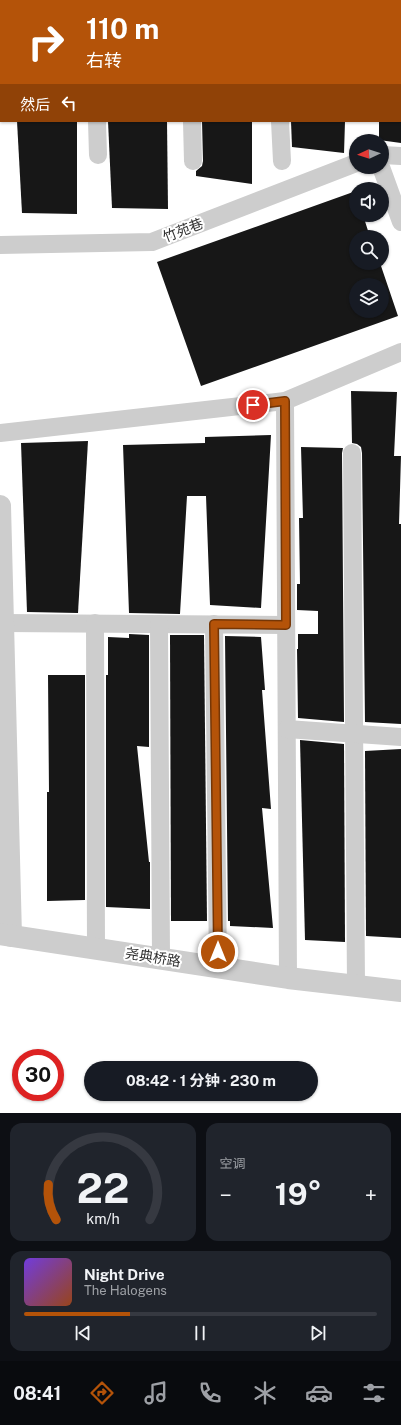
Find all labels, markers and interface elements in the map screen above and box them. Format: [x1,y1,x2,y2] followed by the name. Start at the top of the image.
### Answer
[86,12,159,45] text: 110 m
[20,16,72,68] icon: right
[86,50,122,71] text: 右转
[58,92,80,114] icon: left
[20,96,50,113] text: 然后
[349,134,389,174] north arrow
[349,134,389,318] map controls
[349,182,389,222] button: sound
[161,215,205,245] street label: 竹苑巷
[349,230,389,270] button: search
[349,278,389,318] button: layers
[236,388,270,422] pin
[242,394,264,416] icon: arrive
[197,931,239,973] position arrow
[124,945,182,969] street label: 尧典桥路
[12,1049,64,1101] speed limit sign: 30
[126,1072,276,1089] text: 08:42 · 1 分钟 · 230 m
[220,1156,246,1171] text: 空调
[76,1163,129,1212] text: 22
[275,1176,322,1212] text: 19°
[220,1182,232,1208] text: −
[365,1182,377,1208] text: +
[86,1210,120,1227] text: km/h
[84,1266,165,1283] text: Night Drive
[84,1283,167,1298] text: The Halogens
[72,1322,94,1344] icon: previous
[189,1322,211,1344] icon: pause
[307,1322,329,1344] icon: next
[88,1379,116,1407] icon: directions
[142,1379,170,1407] icon: music
[196,1379,224,1407] icon: phone
[251,1379,279,1407] icon: climate
[305,1379,333,1407] icon: car
[360,1379,388,1407] icon: filters
[13,1383,61,1404] text: 08:41

